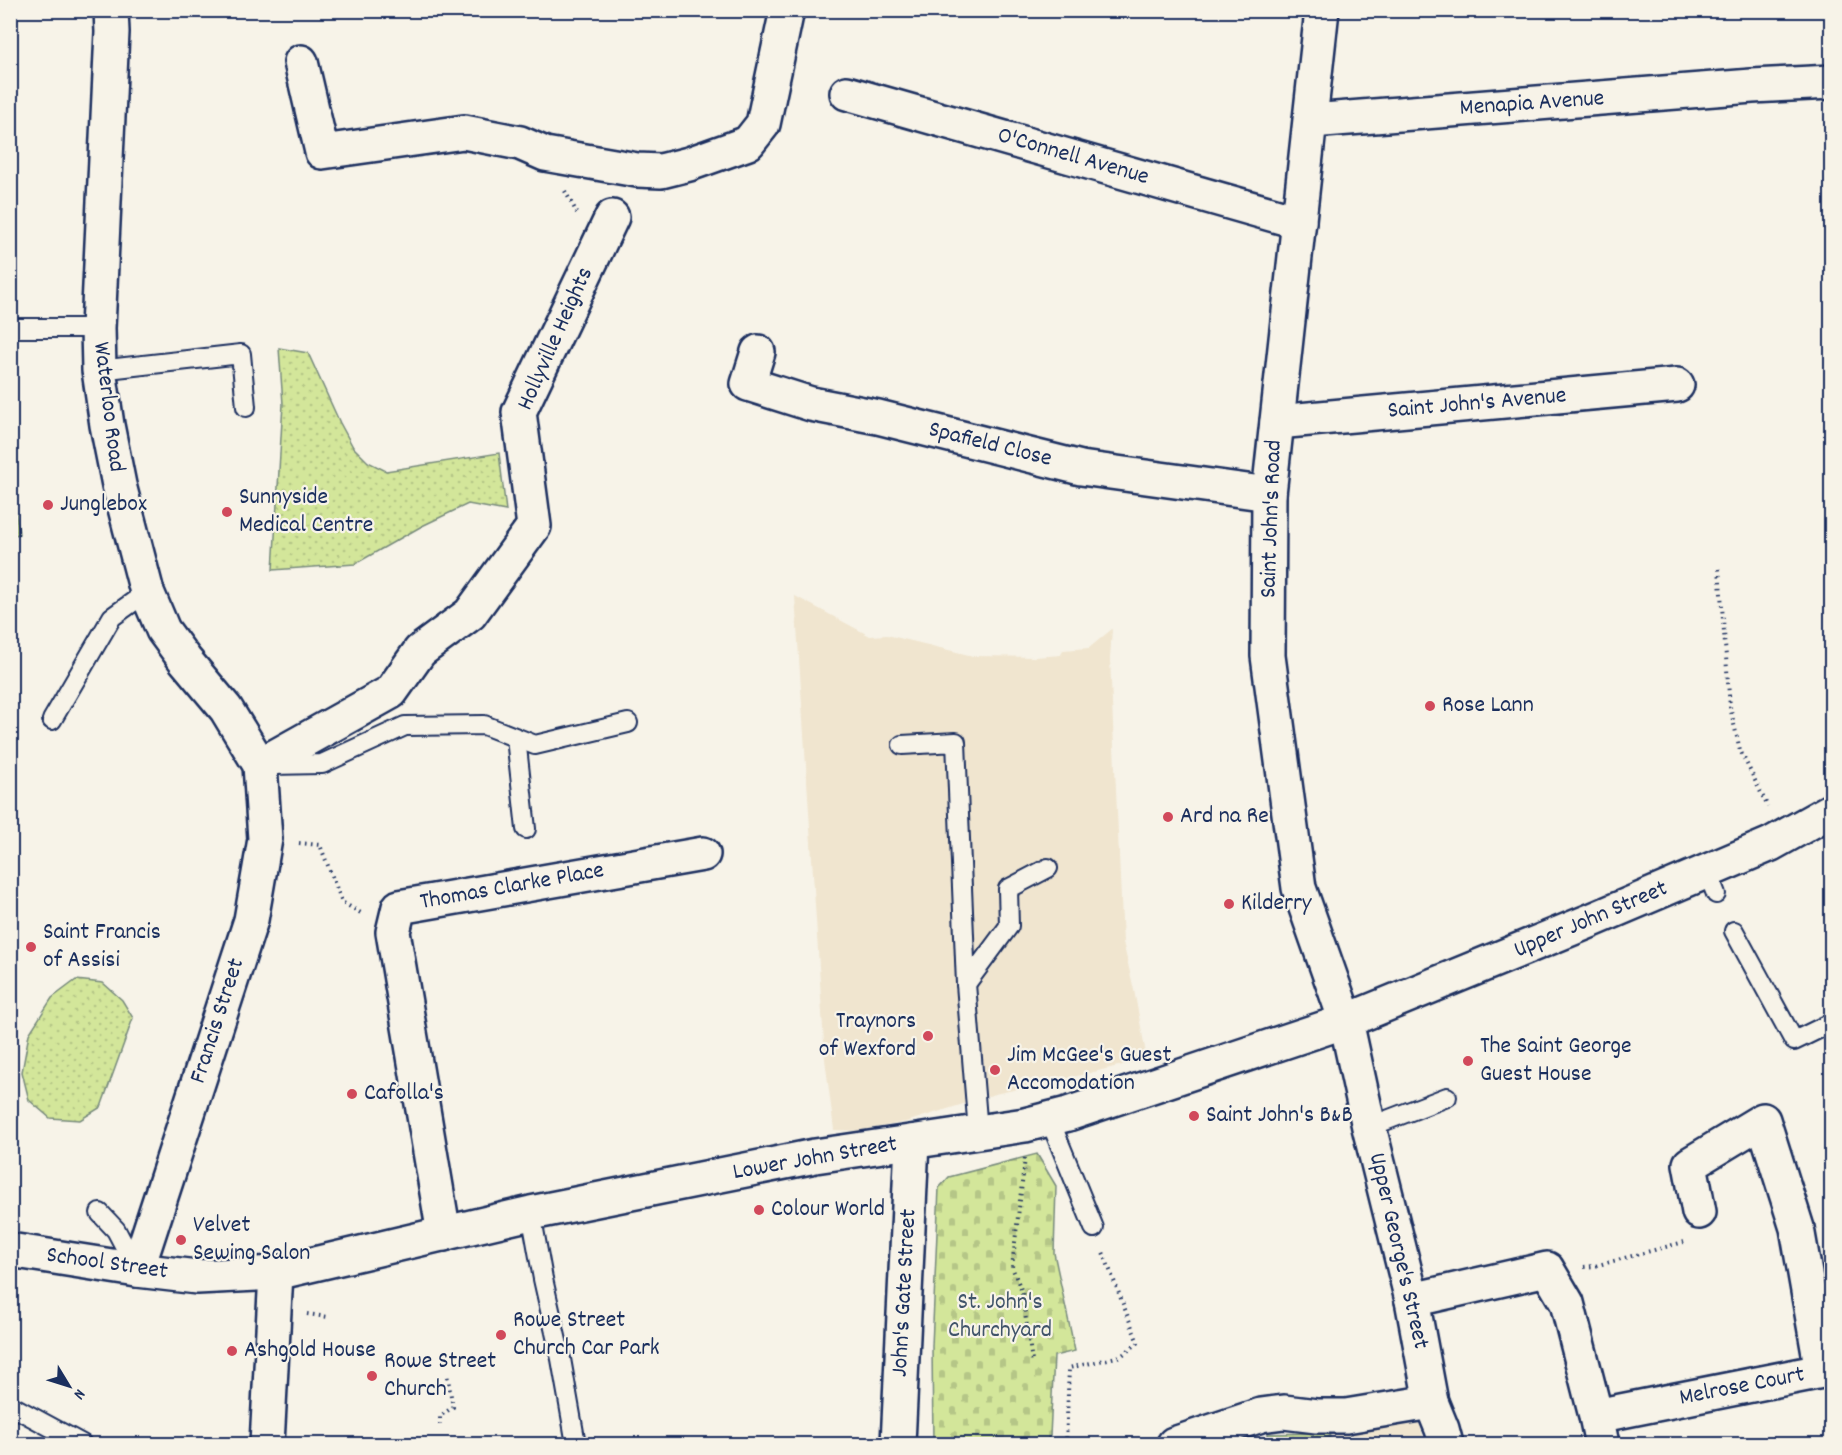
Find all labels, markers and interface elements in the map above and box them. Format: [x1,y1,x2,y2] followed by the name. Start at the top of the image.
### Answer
[1459,82,1605,126] street label: Menapia Avenue
[993,119,1153,195] street label: O'Connell Avenue
[509,262,603,416] street label: Hollyville Heights
[83,340,133,474] street label: Waterloo Road
[1386,379,1568,429] street label: Saint John's Avenue
[925,413,1055,477] street label: Spafield Close
[1252,439,1292,599] street label: Saint John's Road
[239,481,373,543] place label: Sunnyside Medical Centre
[60,488,147,522] place label: Junglebox
[41,498,55,512] marker: Junglebox
[220,505,234,519] marker: Sunnyside Medical Centre
[1442,689,1534,723] place label: Rose Lann
[1423,699,1437,713] marker: Rose Lann
[1180,800,1269,834] place label: Ard na Re
[1161,810,1175,824] marker: Ard na Re
[417,854,607,920] street label: Thomas Clarke Place
[1509,872,1673,968] street label: Upper John Street
[1241,887,1313,921] place label: Kilderry
[1222,897,1236,911] marker: Kilderry
[43,916,161,978] place label: Saint Francis of Assisi
[24,940,38,954] marker: Saint Francis of Assisi
[182,954,254,1088] street label: Francis Street
[819,1005,916,1067] place label: Traynors of Wexford
[921,1029,935,1043] marker: Traynors of Wexford
[1480,1030,1632,1092] place label: The Saint George Guest House
[1007,1039,1172,1101] place label: Jim McGee's Guest Accomodation
[1461,1054,1475,1068] marker: The Saint George Guest House
[988,1063,1002,1077] marker: Jim McGee's Guest Accomodation
[364,1077,444,1111] place label: Cafolla's
[345,1087,359,1101] marker: Cafolla's
[1206,1099,1353,1133] place label: Saint John's B&B
[1187,1109,1201,1123] marker: Saint John's B&B
[730,1128,900,1190] street label: Lower John Street
[1359,1149,1437,1353] street label: Upper George's Street
[771,1193,885,1227] place label: Colour World
[752,1203,766,1217] marker: Colour World
[884,1208,926,1378] street label: John's Gate Street
[193,1209,310,1271] place label: Velvet Sewing Salon
[174,1233,188,1247] marker: Velvet Sewing Salon
[44,1239,170,1289] street label: School Street
[948,1286,1052,1348] park label: St. John's Churchyard
[513,1304,660,1366] place label: Rowe Street Church Car Park
[494,1328,508,1342] marker: Rowe Street Church Car Park
[244,1334,376,1368] place label: Ashgold House
[225,1344,239,1358] marker: Ashgold House
[384,1345,496,1407] place label: Rowe Street Church
[39,1356,99,1416] north arrow
[1677,1358,1808,1416] street label: Melrose Court
[365,1369,379,1383] marker: Rowe Street Church
[67,1384,90,1404] text: N

